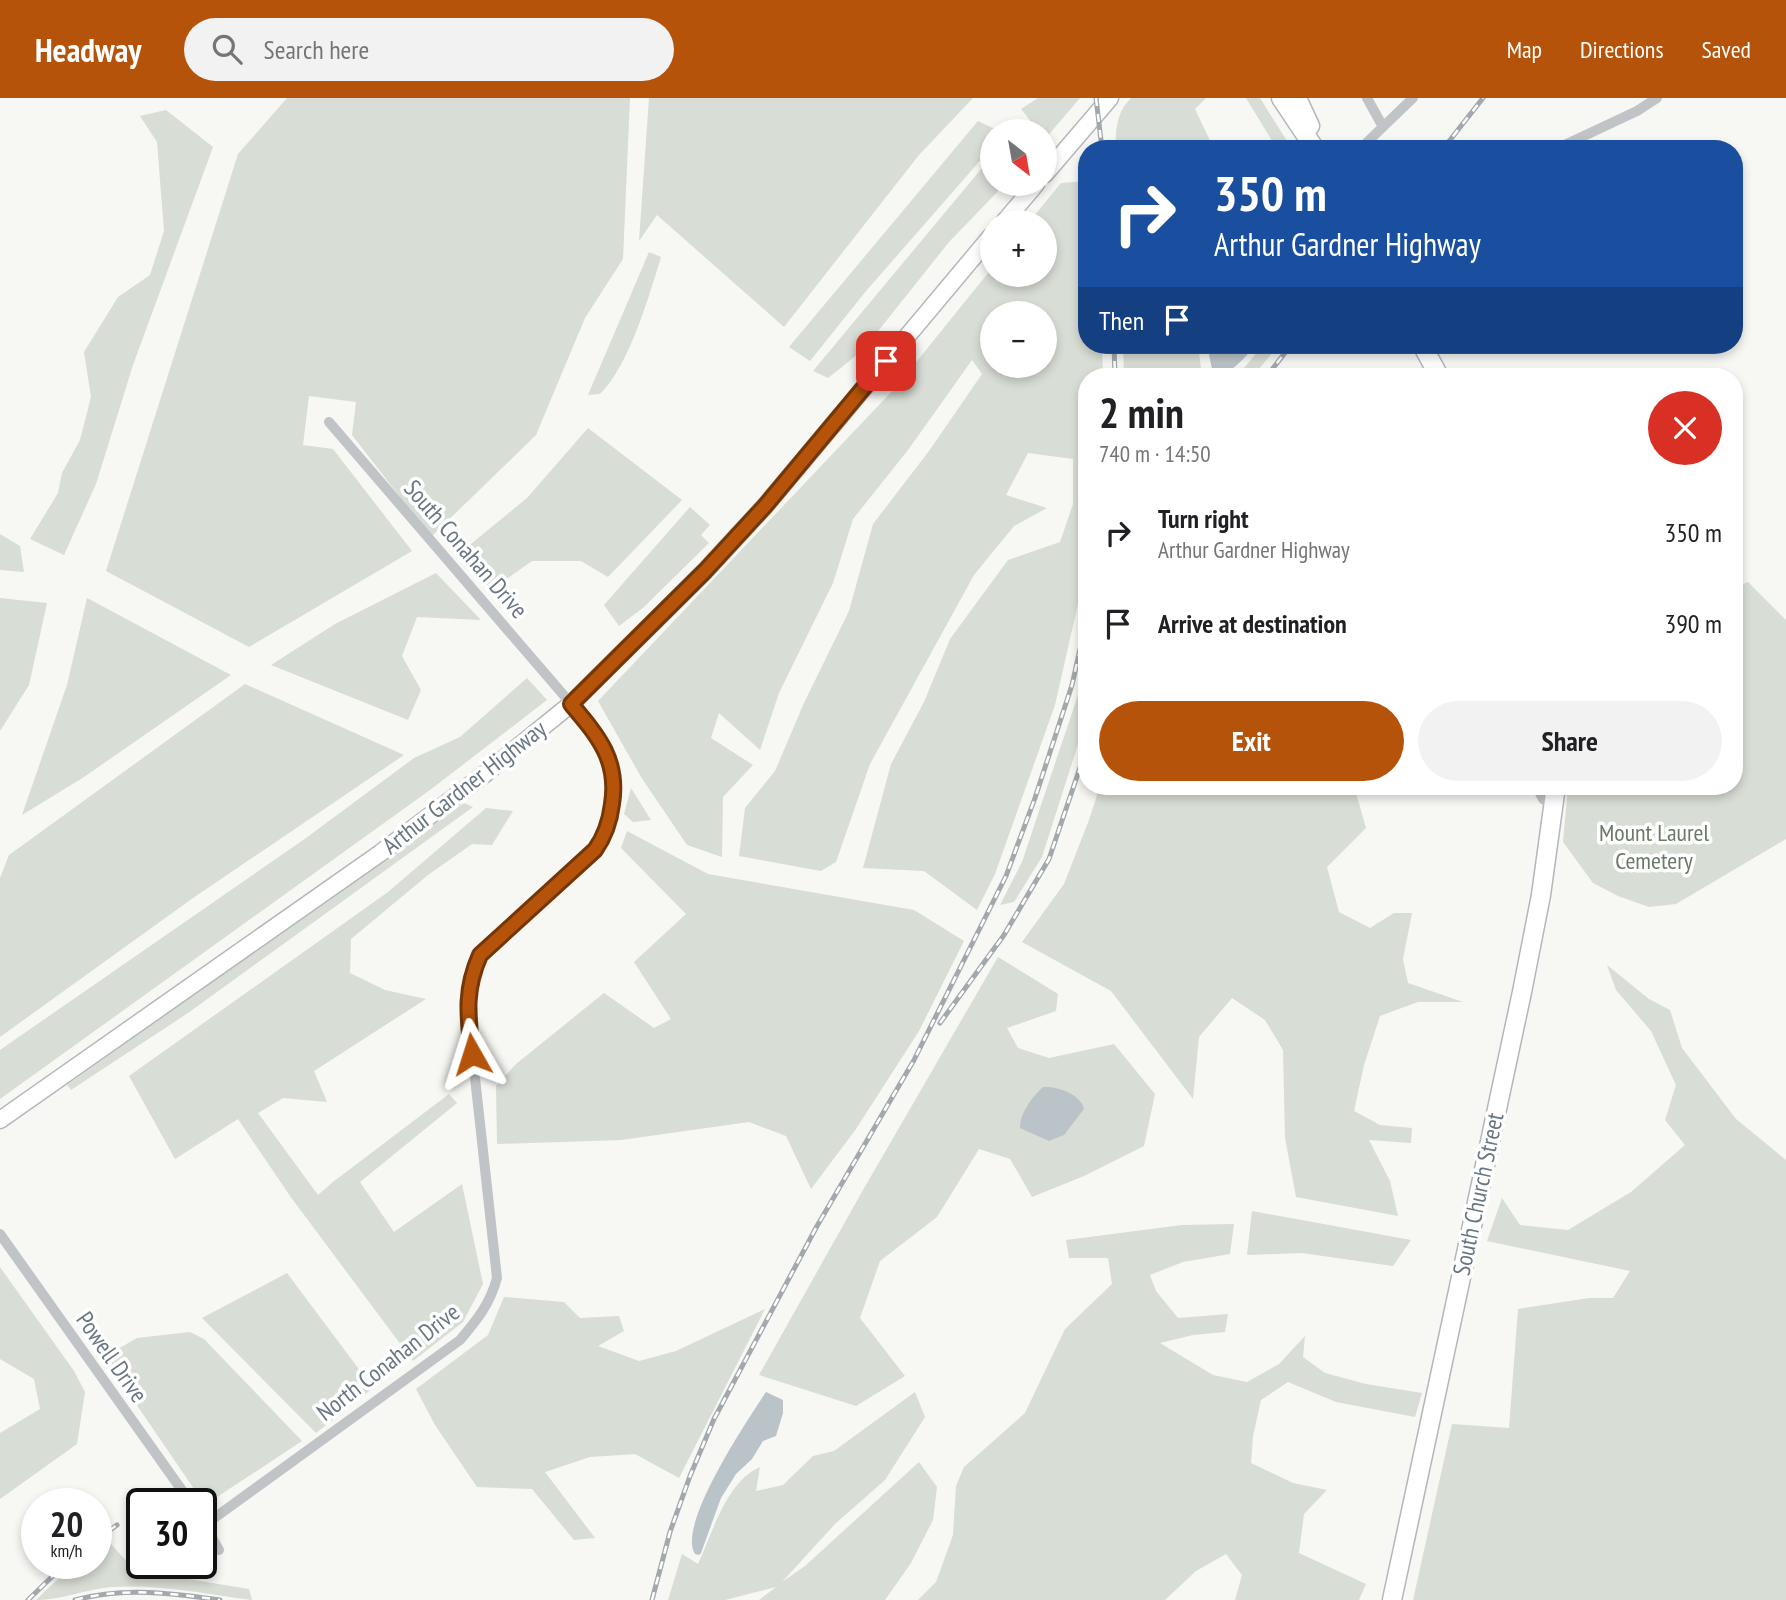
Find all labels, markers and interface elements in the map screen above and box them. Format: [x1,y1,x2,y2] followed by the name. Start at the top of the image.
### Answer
[184,18,674,81] search box
[35,28,142,71] text: Headway
[208,30,246,68] icon: search
[264,33,369,66] text: Search here
[1507,34,1542,65] text: Map
[1580,34,1664,65] text: Directions
[1702,34,1751,65] text: Saved
[980,119,1057,196] north arrow
[980,119,1057,378] map controls
[1214,161,1327,225] text: 350 m
[1099,168,1190,259] icon: right
[980,210,1057,287] button: +
[1214,223,1481,265] text: Arthur Gardner Highway
[980,301,1057,378] button: −
[1158,301,1196,339] icon: arrive
[1099,304,1144,337] text: Then
[856,331,916,391] pin
[867,342,905,380] icon: arrive
[1099,385,1184,440] text: 2 min
[1648,391,1722,465] button: close
[1099,439,1211,468] text: 740 m · 14:50
[397,473,535,625] street label: South Conahan Drive
[1158,502,1249,535] text: Turn right
[1099,514,1137,552] icon: right
[1664,516,1722,549] text: 350 m
[1158,535,1350,564] text: Arthur Gardner Highway
[1099,605,1137,643] icon: arrive
[1158,607,1347,640] text: Arrive at destination
[1664,607,1722,640] text: 390 m
[1099,701,1404,781] button: Exit
[1418,701,1722,781] button: Share
[376,713,552,861] street label: Arthur Gardner Highway
[1599,817,1709,876] park label: Mount Laurel Cemetery
[435,1017,509,1091] position arrow
[1446,1109,1510,1278] street label: South Church Street
[310,1297,466,1427] street label: North Conahan Drive
[69,1306,155,1408] street label: Powell Drive
[126,1488,217,1579] speed limit sign: 30
[50,1501,83,1547] text: 20
[51,1539,82,1562] text: km/h

